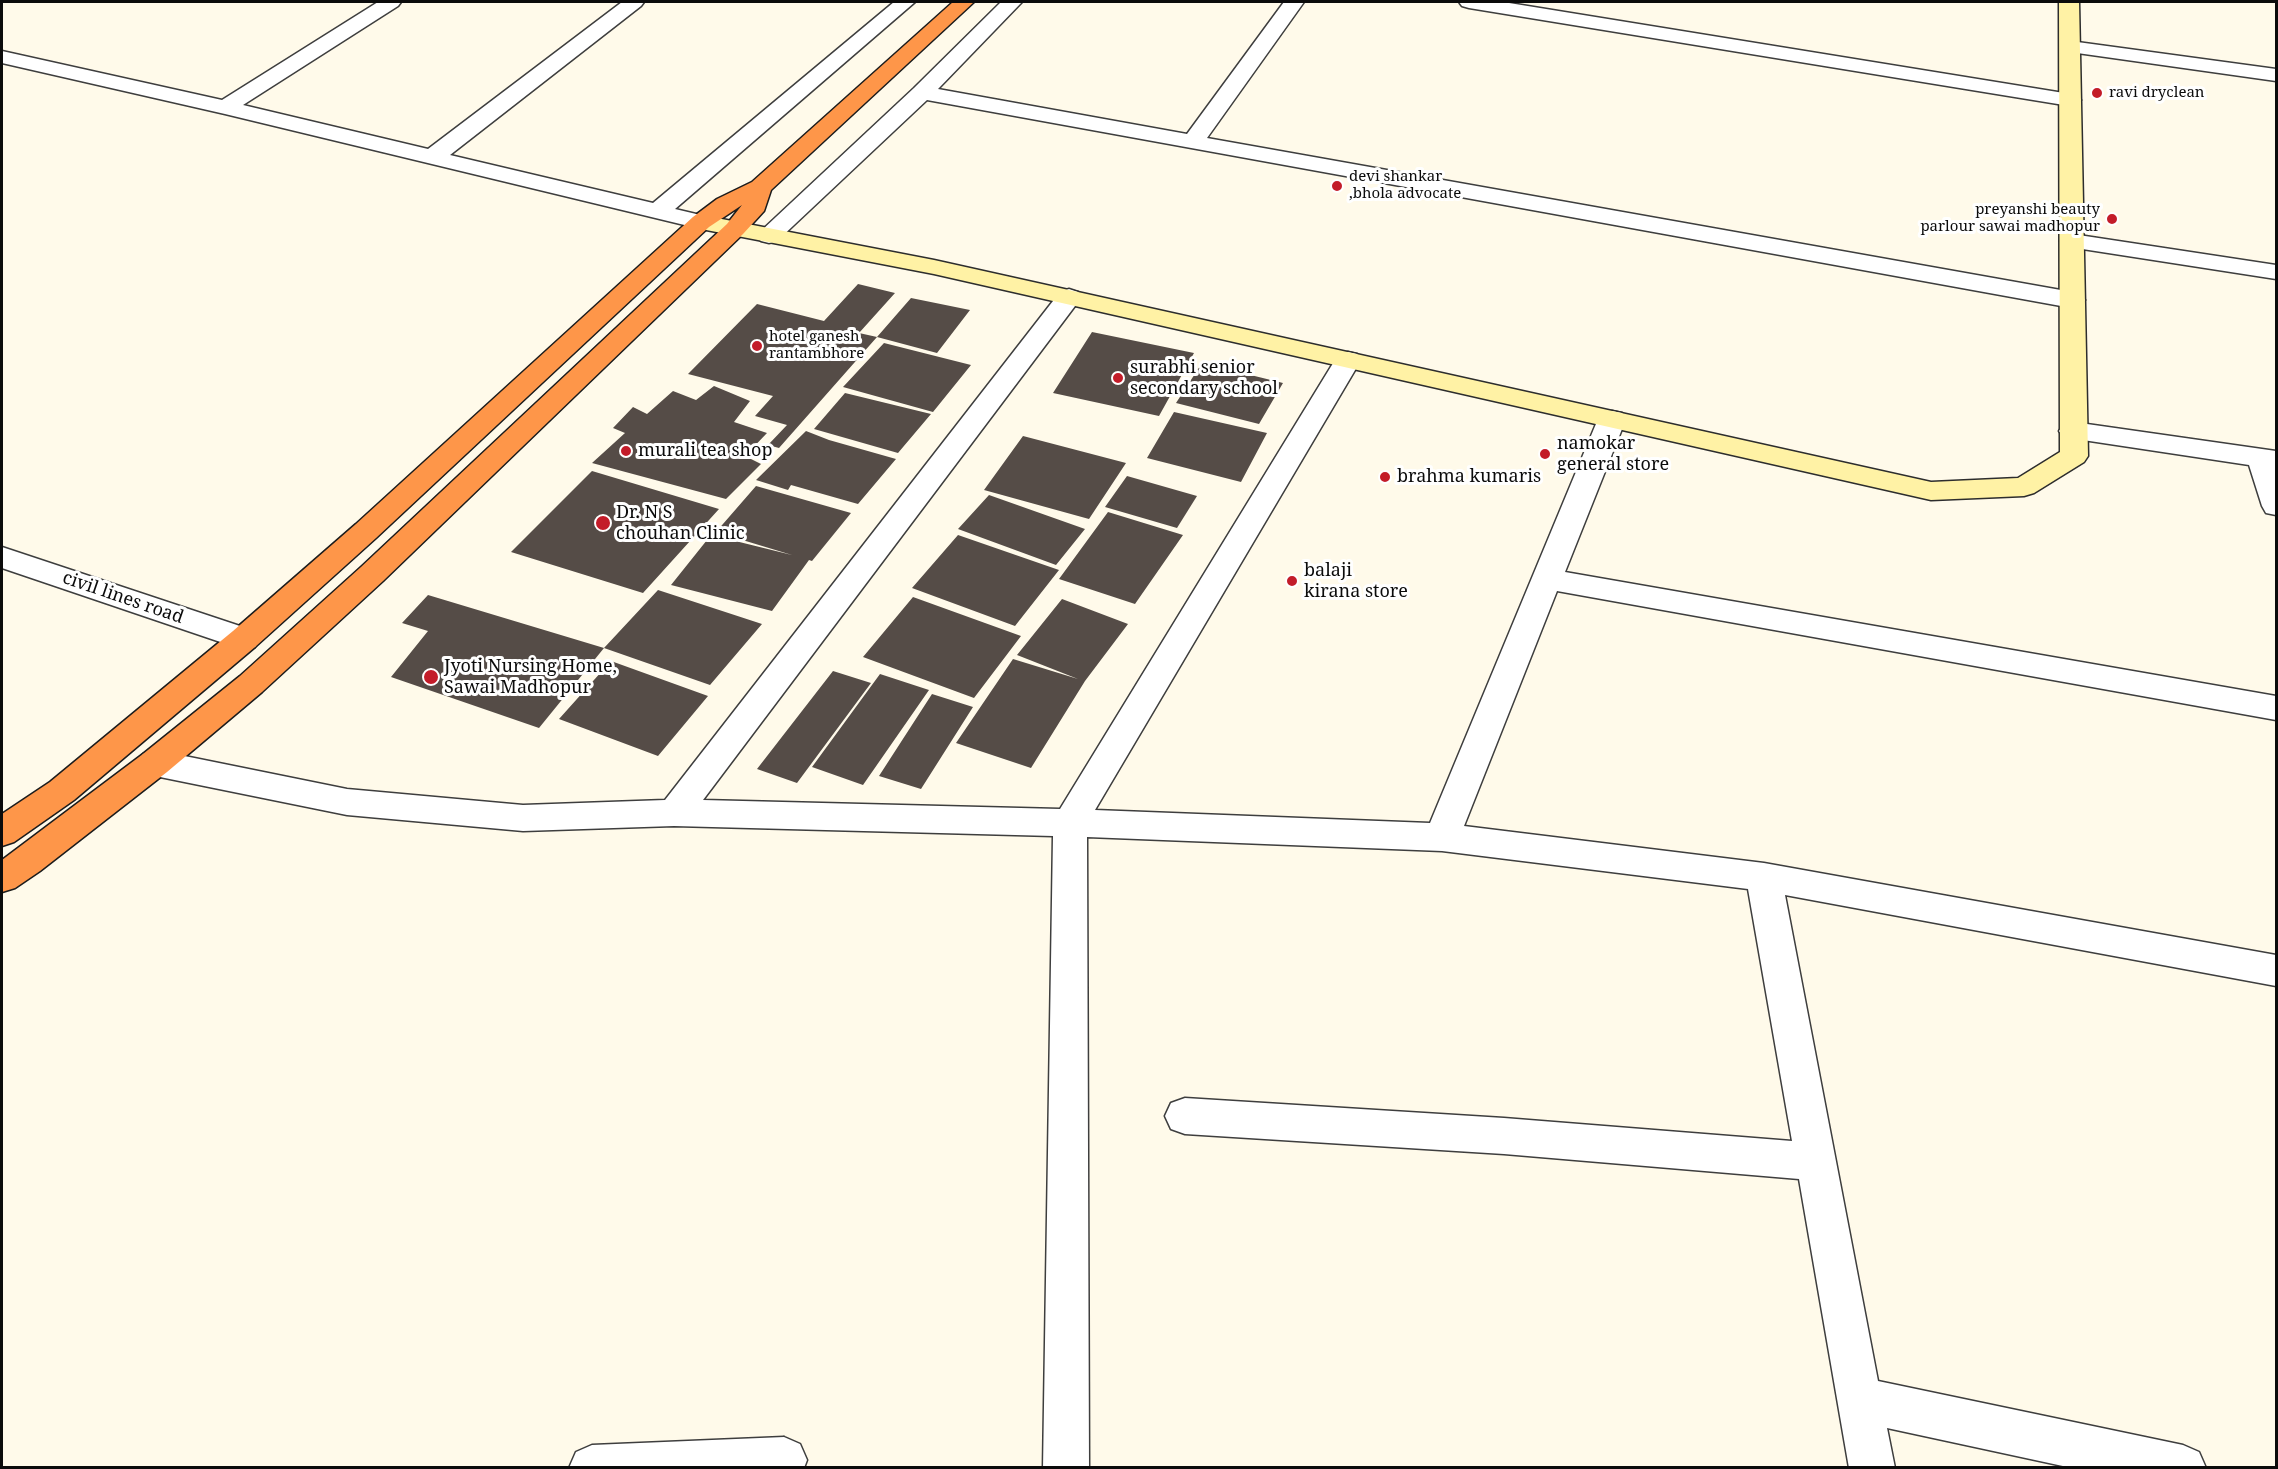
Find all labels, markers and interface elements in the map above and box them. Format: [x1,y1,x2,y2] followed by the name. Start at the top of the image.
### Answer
[2109,84,2205,102] place label: ravi dryclean
[2090,86,2104,100] marker: ravi dryclean
[1349,168,1461,203] place label: devi shankar ,bhola advocate
[1330,179,1344,193] marker: devi shankar ,bhola advocate
[1920,201,2100,236] place label: preyanshi beauty parlour sawai madhopur
[2105,212,2119,226] marker: preyanshi beauty parlour sawai madhopur
[769,328,864,363] place label: hotel ganesh rantambhore
[750,339,764,353] marker: hotel ganesh rantambhore
[1130,357,1278,400] place label: surabhi senior secondary school
[1111,371,1125,385] marker: surabhi senior secondary school
[1557,433,1669,476] place label: namokar general store
[638,440,772,462] place label: murali tea shop
[619,444,633,458] marker: murali tea shop
[1538,447,1552,461] marker: namokar general store
[1397,466,1541,488] place label: brahma kumaris
[1378,470,1392,484] marker: brahma kumaris
[616,502,745,544] place label: Dr. N S chouhan Clinic
[594,514,612,532] marker: Dr. N S chouhan Clinic
[1304,560,1408,602] place label: balaji kirana store
[60,567,186,629] street label: civil lines road
[1285,574,1299,588] marker: balaji kirana store
[444,656,617,698] place label: Jyoti Nursing Home, Sawai Madhopur
[422,668,440,686] marker: Jyoti Nursing Home, Sawai Madhopur

